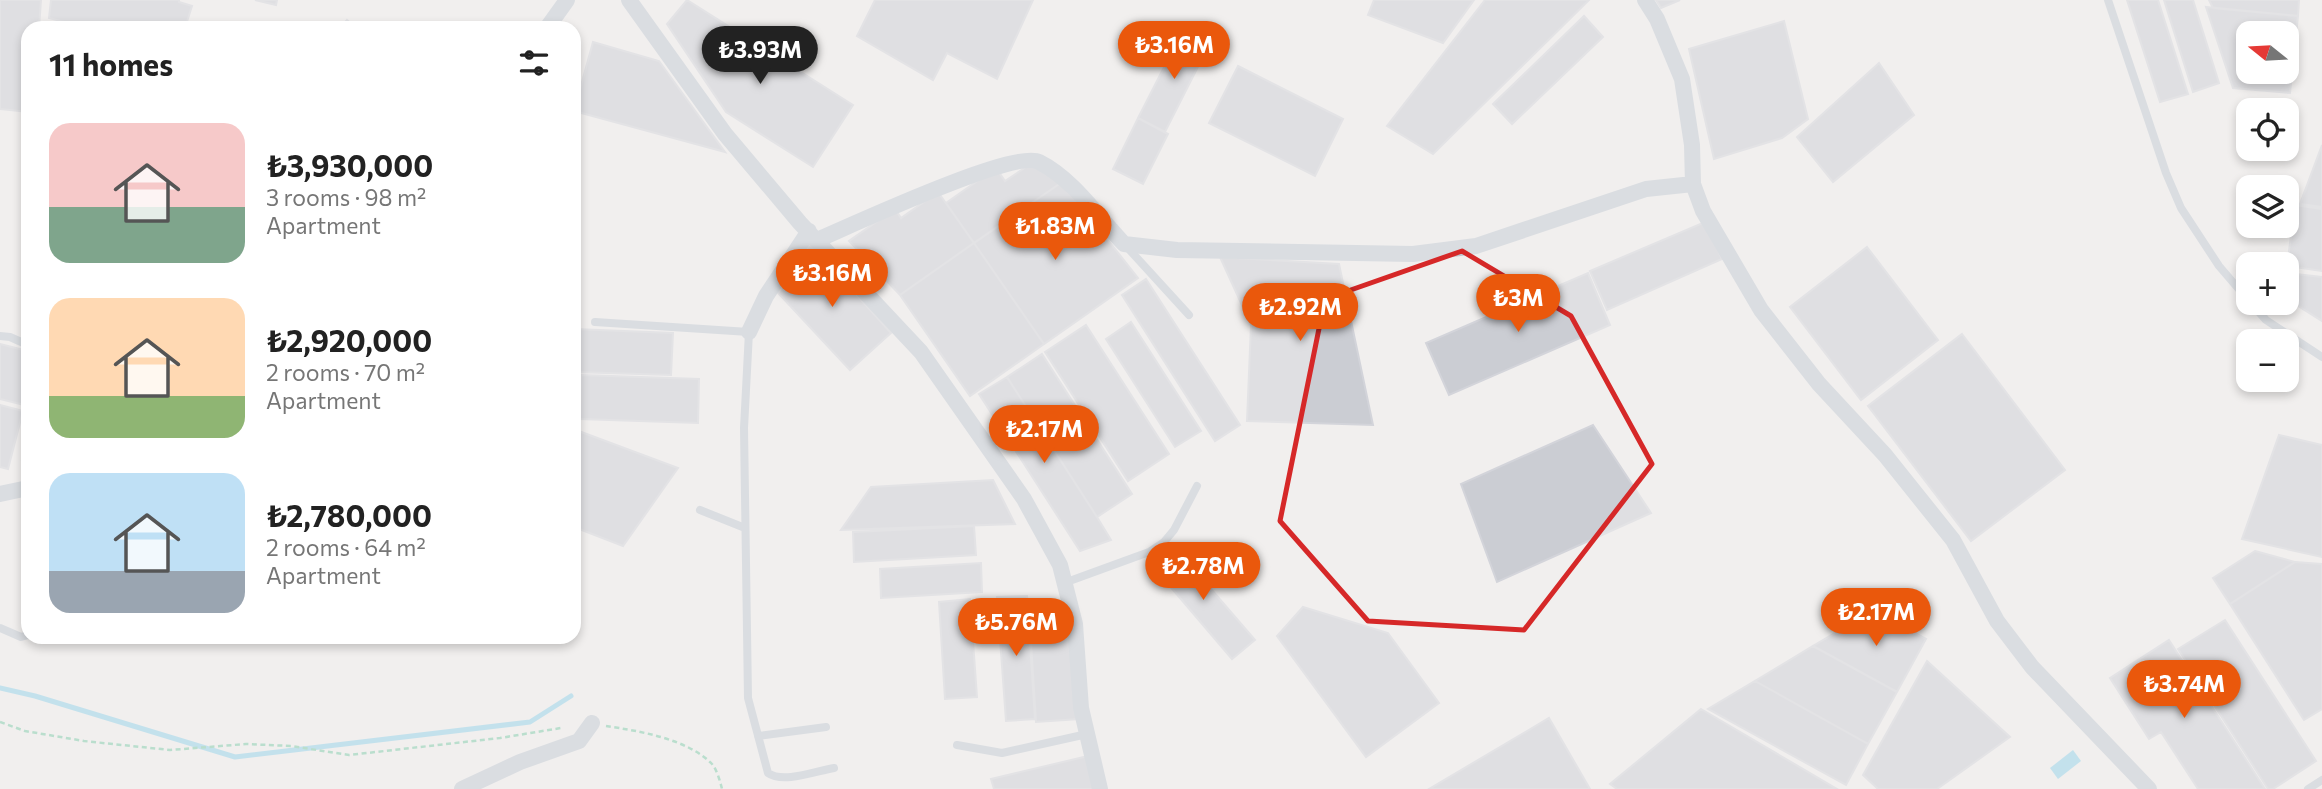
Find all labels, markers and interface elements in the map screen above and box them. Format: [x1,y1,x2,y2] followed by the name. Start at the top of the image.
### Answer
[2236,21,2300,84] north arrow
[2236,21,2299,392] map controls
[1117,22,1231,81] pin: ₺3.16M
[703,27,817,86] pin: ₺3.93M
[1134,30,1214,58] text: ₺3.16M
[718,35,802,63] text: ₺3.93M
[515,44,553,82] icon: filters
[49,45,173,82] text: 11 homes
[2236,98,2299,161] button: locate
[266,146,433,183] text: ₺3,930,000
[105,151,189,235] icon: home
[2236,175,2299,238] button: layers
[266,183,426,211] text: 3 rooms · 98 m²
[998,202,1112,262] pin: ₺1.83M
[266,211,381,239] text: Apartment
[1014,211,1096,239] text: ₺1.83M
[775,250,889,309] pin: ₺3.16M
[2236,252,2299,315] button: +
[792,258,872,286] text: ₺3.16M
[1484,274,1552,334] pin: ₺3M
[1492,283,1544,311] text: ₺3M
[1243,284,1357,343] pin: ₺2.92M
[1258,292,1342,320] text: ₺2.92M
[266,321,432,358] text: ₺2,920,000
[105,326,189,410] icon: home
[2236,329,2299,392] button: −
[266,358,425,386] text: 2 rooms · 70 m²
[266,386,381,414] text: Apartment
[987,406,1101,465] pin: ₺2.17M
[1005,414,1083,442] text: ₺2.17M
[266,496,432,533] text: ₺2,780,000
[105,501,189,585] icon: home
[266,533,426,561] text: 2 rooms · 64 m²
[1146,542,1260,602] pin: ₺2.78M
[1161,551,1245,579] text: ₺2.78M
[266,561,381,589] text: Apartment
[1819,588,1933,648] pin: ₺2.17M
[1837,597,1915,625] text: ₺2.17M
[959,598,1073,658] pin: ₺5.76M
[974,607,1058,635] text: ₺5.76M
[2127,660,2241,720] pin: ₺3.74M
[2143,669,2225,697] text: ₺3.74M

